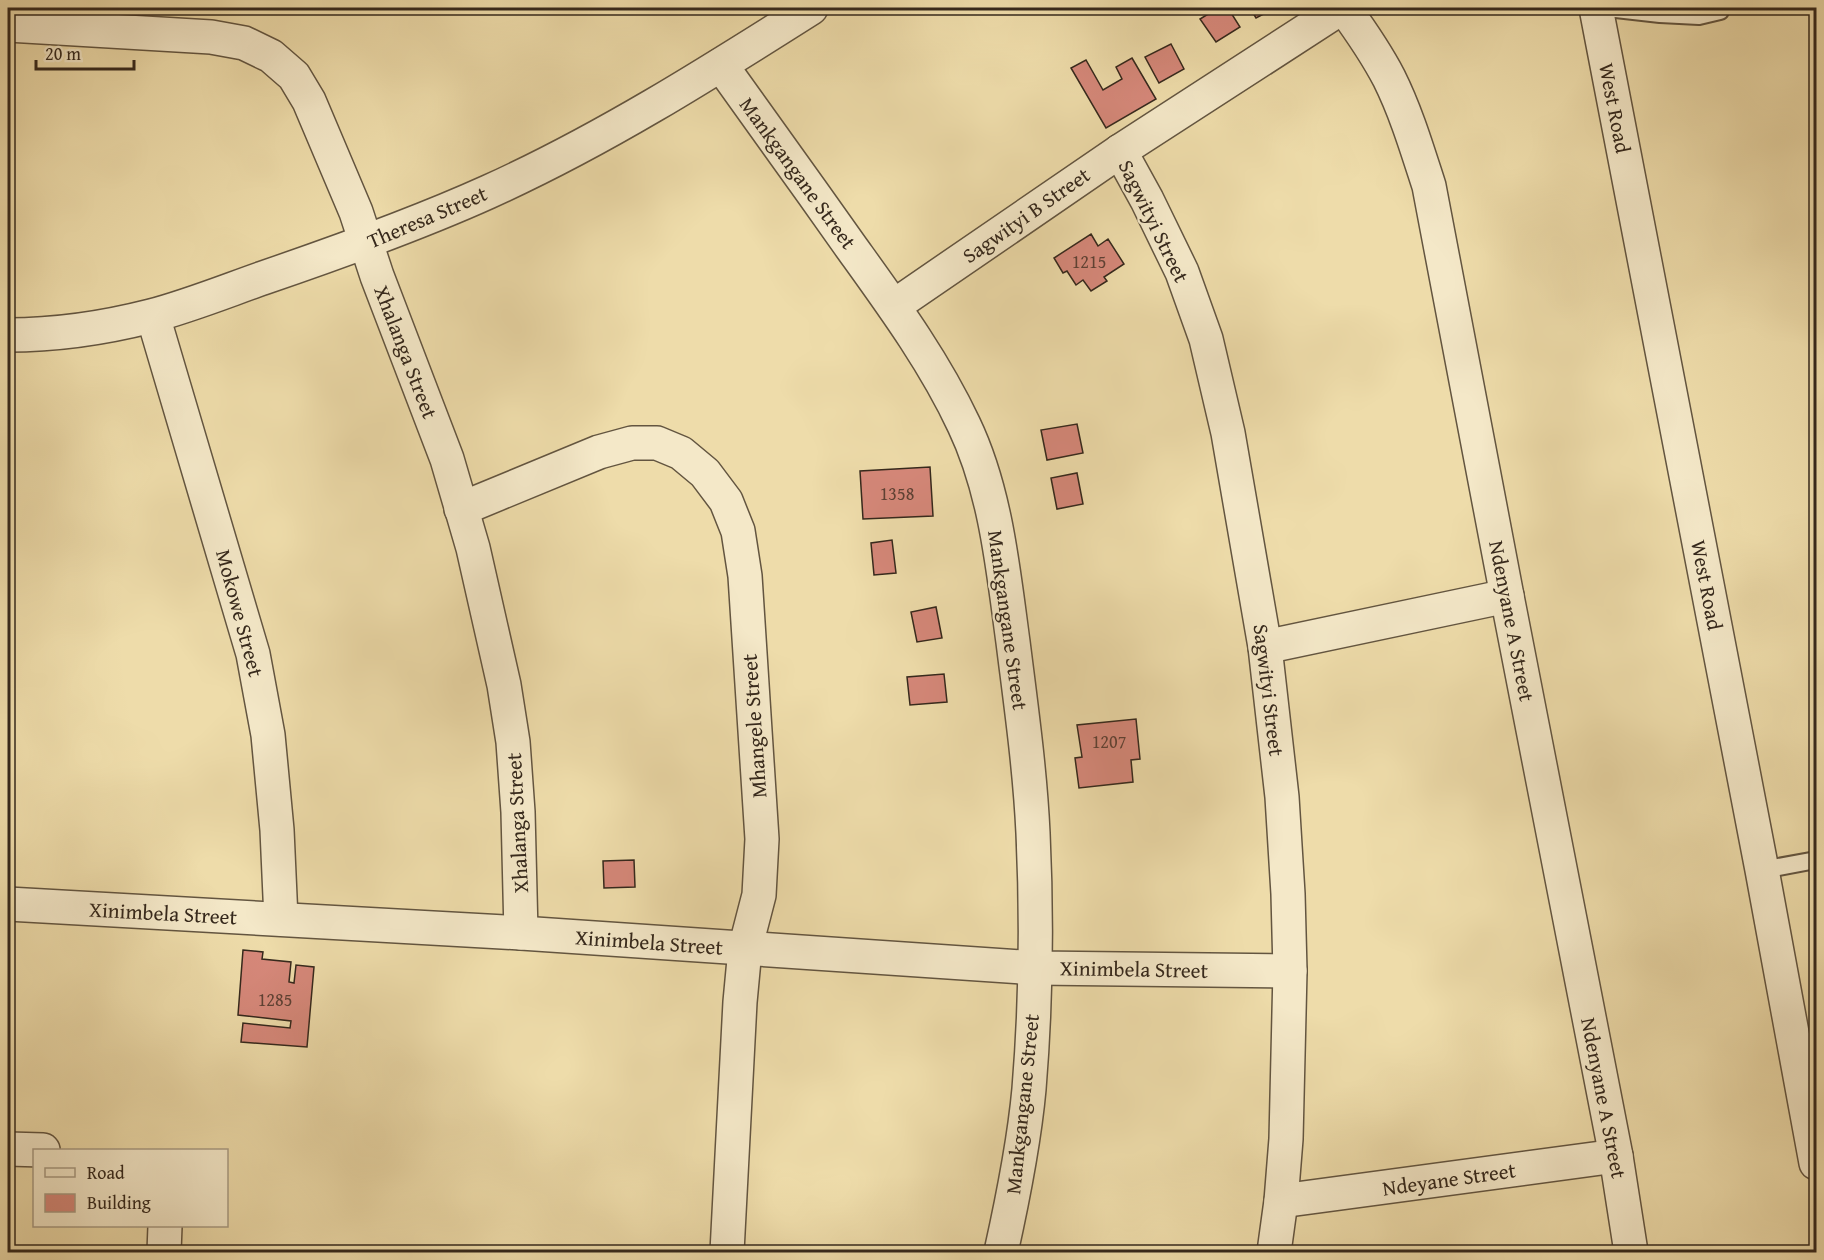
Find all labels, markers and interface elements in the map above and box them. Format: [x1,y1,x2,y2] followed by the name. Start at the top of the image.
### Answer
[36,33,134,71] scale bar
[45,40,81,67] text: 20 m
[1591,60,1639,156] street label: West Road
[732,90,864,256] street label: Mankgangane Street
[1111,154,1197,288] street label: Sagwityi Street
[956,159,1097,271] street label: Sagwityi B Street
[362,178,492,256] street label: Theresa Street
[1072,248,1106,275] house number: 1215
[366,281,446,424] street label: Xhalanga Street
[880,480,914,507] house number: 1358
[980,528,1036,713] street label: Mankgangane Street
[1683,537,1731,633] street label: West Road
[1481,538,1543,705] street label: Ndenyane A Street
[208,546,272,681] street label: Mokowe Street
[1246,622,1293,758] street label: Sagwityi Street
[733,652,775,799] street label: Mhangele Street
[1092,728,1126,755] house number: 1207
[498,751,536,894] street label: Xhalanga Street
[88,894,238,932] street label: Xinimbela Street
[574,921,725,963] street label: Xinimbela Street
[1060,952,1209,986] street label: Xinimbela Street
[258,986,292,1013] house number: 1285
[997,1012,1047,1196] street label: Mankgangane Street
[1573,1015,1635,1182] street label: Ndenyane A Street
[33,1149,228,1227] legend
[1380,1154,1518,1204] street label: Ndeyane Street
[87,1159,125,1186] text: Road
[87,1189,151,1216] text: Building

